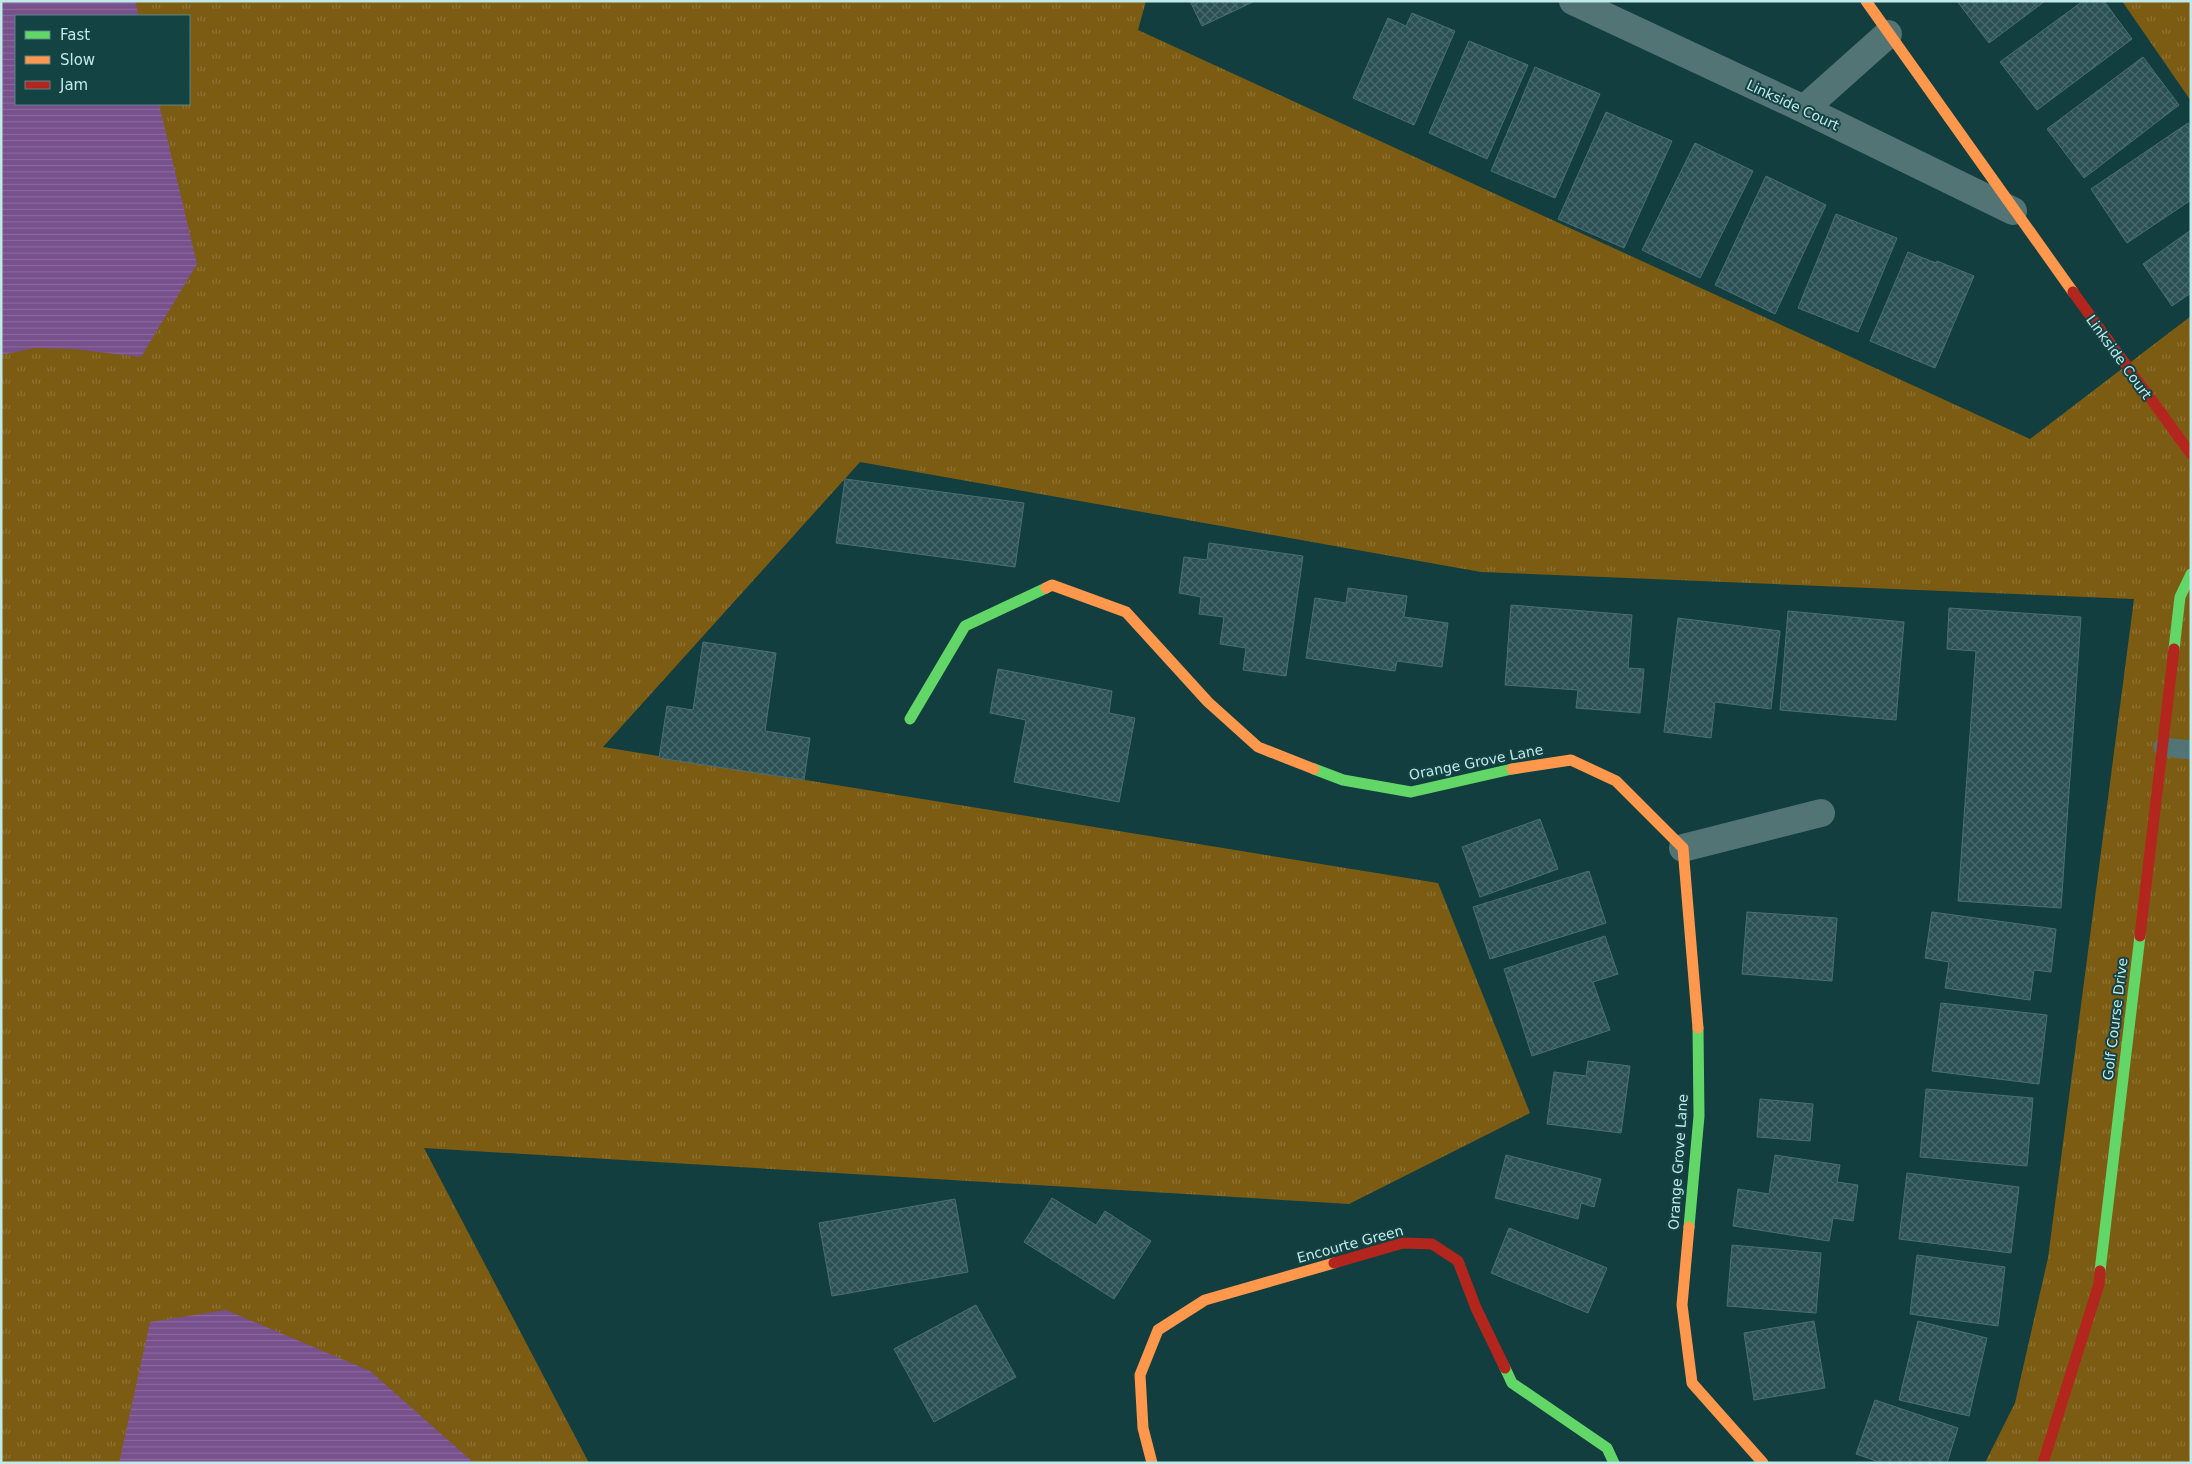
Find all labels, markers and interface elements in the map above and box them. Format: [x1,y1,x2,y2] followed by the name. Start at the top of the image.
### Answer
[15,15,190,105] legend
[60,26,90,44] text: Fast
[60,51,95,69] text: Slow
[59,76,88,94] text: Jam
[1744,77,1842,134] street label: Linkside Court
[2083,312,2155,403] street label: Linkside Court
[1408,741,1544,783] street label: Orange Grove Lane
[2100,957,2130,1081] street label: Golf Course Drive
[1665,1093,1691,1231] street label: Orange Grove Lane
[1295,1222,1405,1266] street label: Encourte Green

